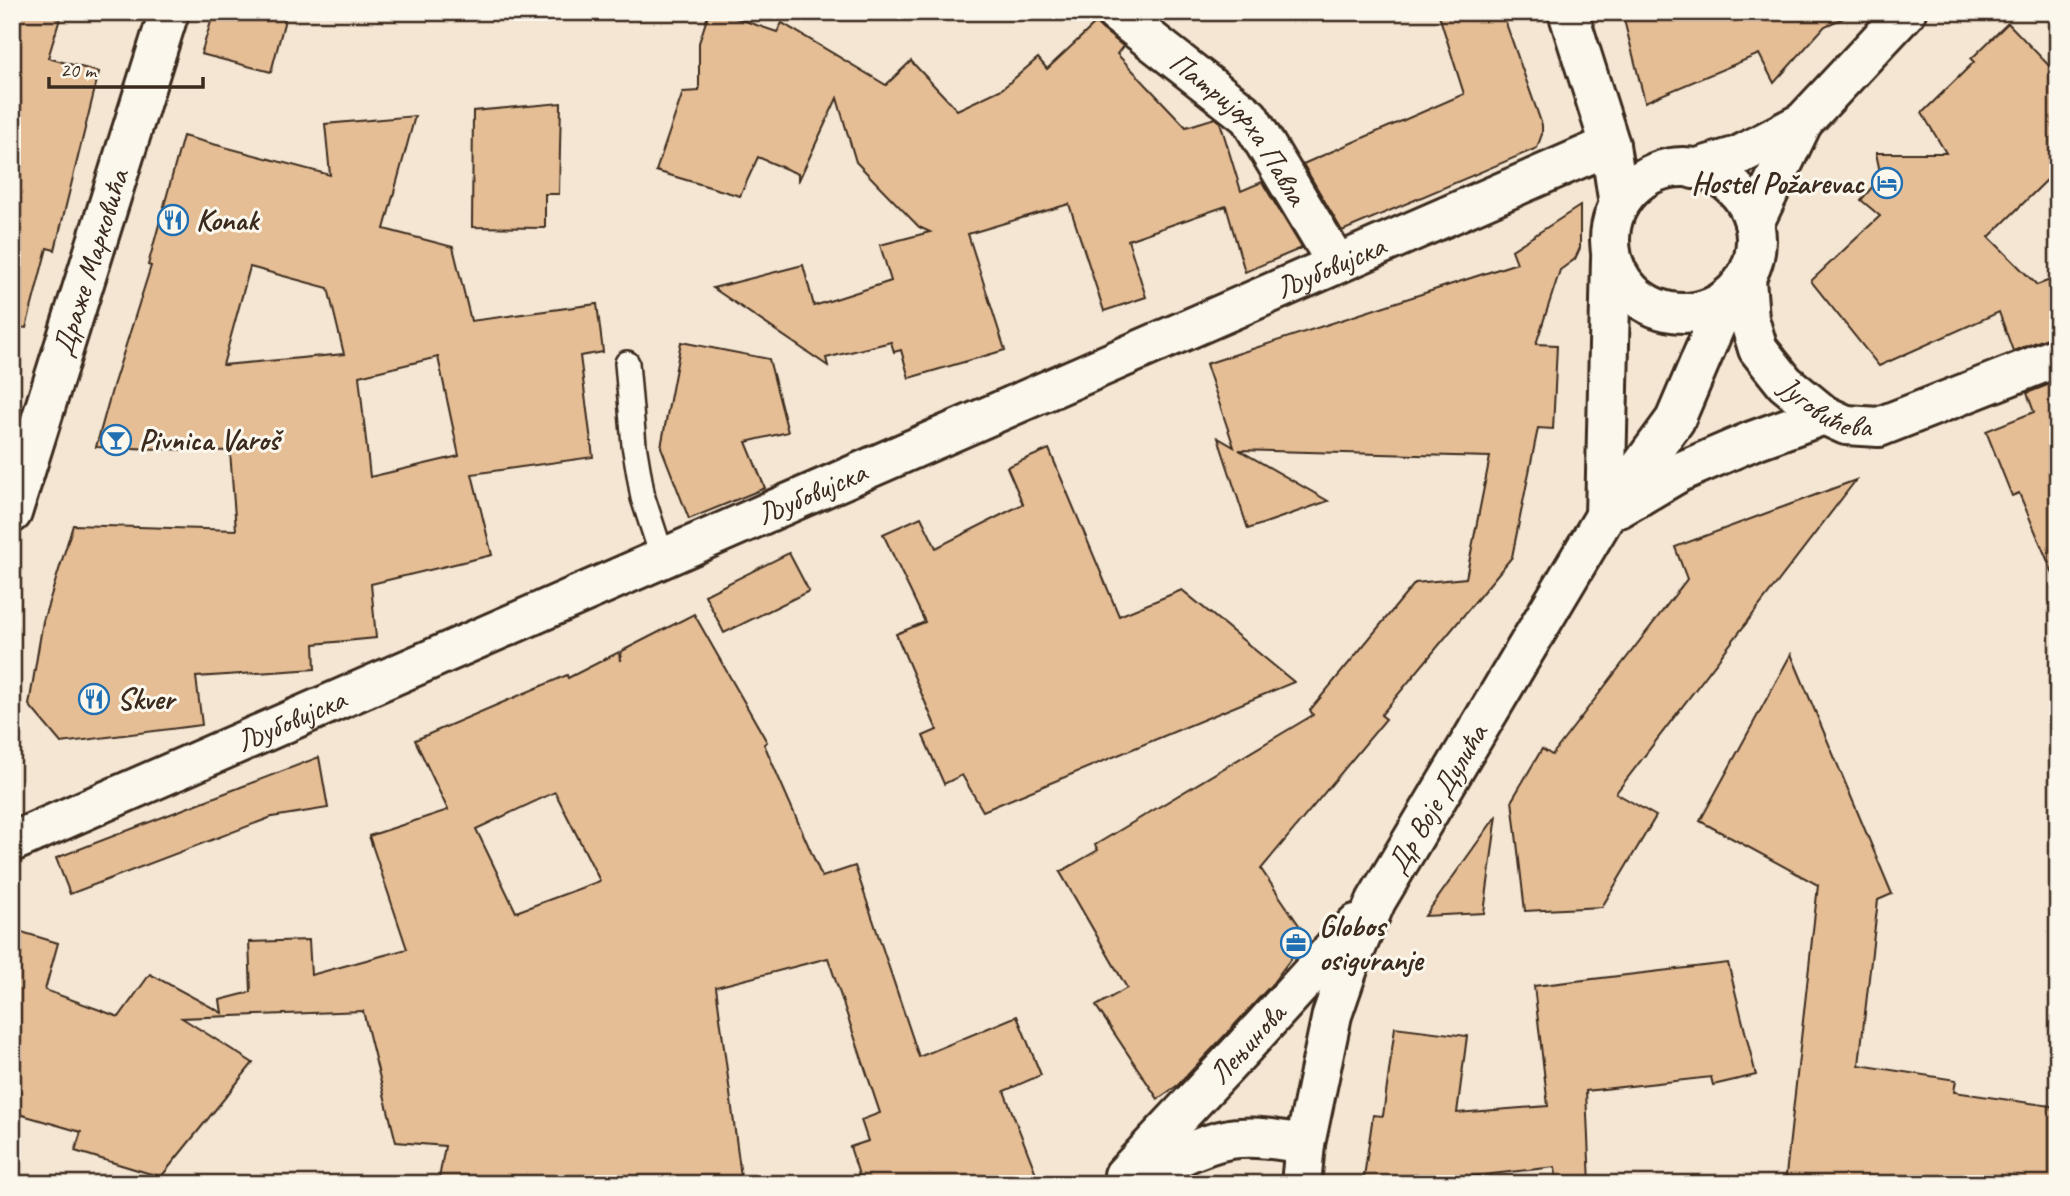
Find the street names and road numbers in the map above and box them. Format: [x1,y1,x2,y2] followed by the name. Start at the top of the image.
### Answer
[1162,43,1317,213] street label: Патријарха Павла
[43,163,138,361] street label: Драже Марковића
[1269,226,1393,308] street label: Љубовијска
[1770,366,1874,446] street label: Југовићева
[751,452,874,534] street label: Љубовијска
[230,679,353,761] street label: Љубовијска
[1378,716,1497,880] street label: Др Воје Дулића
[1200,993,1295,1092] street label: Лењинова

